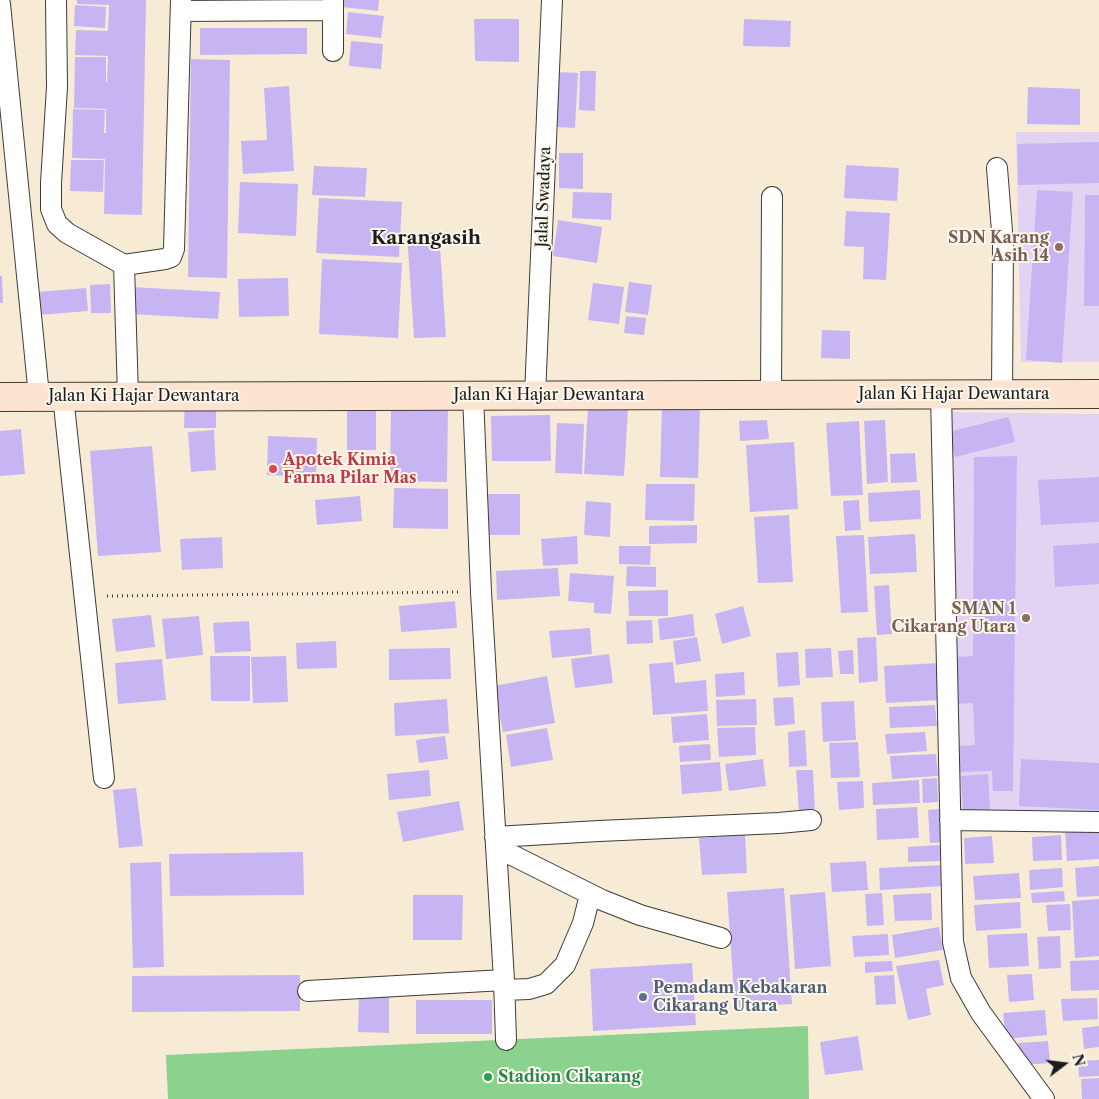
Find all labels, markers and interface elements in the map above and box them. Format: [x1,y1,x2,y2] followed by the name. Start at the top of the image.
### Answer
[533,146,555,248] street label: Jalal Swadaya
[371,228,481,250] district label: Karangasih
[948,228,1049,266] place label: SDN Karang Asih 14
[1053,241,1065,253] marker: SDN Karang Asih 14
[858,384,1050,404] street label: Jalan Ki Hajar Dewantara
[453,385,645,405] street label: Jalan Ki Hajar Dewantara
[48,386,240,406] street label: Jalan Ki Hajar Dewantara
[283,450,416,488] place label: Apotek Kimia Farma Pilar Mas
[267,463,279,475] marker: Apotek Kimia Farma Pilar Mas
[891,599,1016,637] place label: SMAN 1 Cikarang Utara
[1020,612,1032,624] marker: SMAN 1 Cikarang Utara
[653,978,827,1016] place label: Pemadam Kebakaran Cikarang Utara
[637,991,649,1003] marker: Pemadam Kebakaran Cikarang Utara
[1039,1039,1089,1089] north arrow
[1068,1052,1089,1068] text: N
[498,1067,641,1087] place label: Stadion Cikarang
[482,1071,494,1083] marker: Stadion Cikarang

